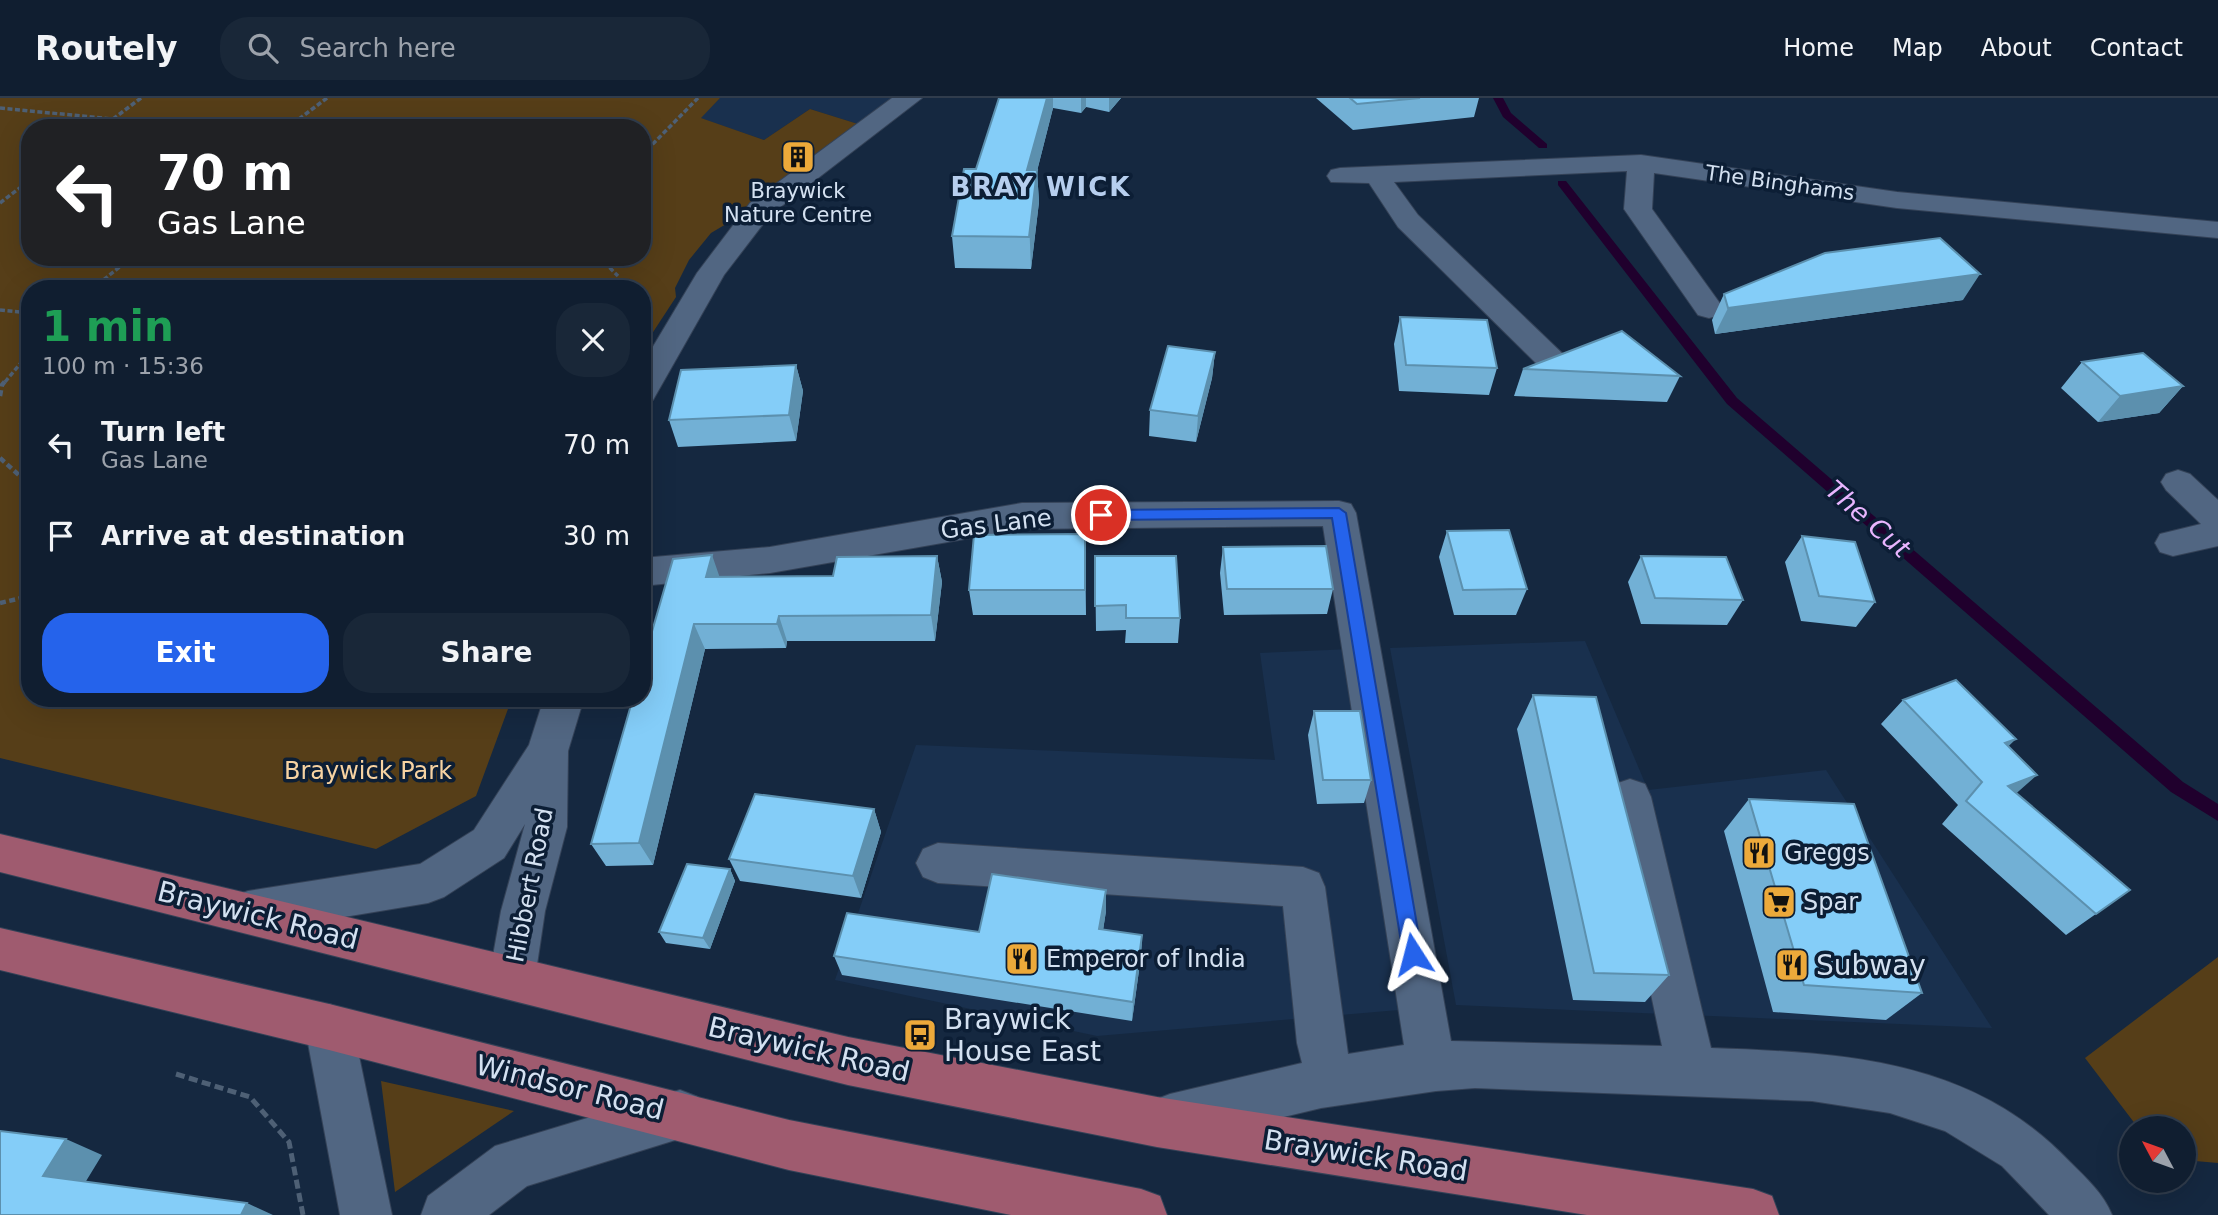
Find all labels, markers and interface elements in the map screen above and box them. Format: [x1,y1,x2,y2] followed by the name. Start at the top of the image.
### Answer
[220,17,710,80] search box
[35,29,178,68] text: Routely
[244,29,282,67] icon: search
[300,33,456,63] text: Search here
[1783,34,1854,62] text: Home
[1892,34,1943,62] text: Map
[1981,34,2052,62] text: About
[2090,34,2183,62] text: Contact
[779,138,817,176] building icon: Braywick Nature Centre
[157,145,293,202] text: 70 m
[42,147,133,238] icon: left
[1703,161,1856,205] street label: The Binghams
[951,172,1131,202] district label: BRAY WICK
[724,179,872,227] place label: Braywick Nature Centre
[157,204,306,242] text: Gas Lane
[42,302,174,351] text: 1 min
[556,303,630,377] button: close
[42,353,204,379] text: 100 m · 15:36
[101,417,225,447] text: Turn left
[42,426,80,464] icon: left
[563,430,630,460] text: 70 m
[101,447,208,473] text: Gas Lane
[1820,474,1917,564] water label: The Cut
[1071,485,1131,545] pin
[1082,496,1120,534] icon: arrive
[939,503,1053,545] street label: Gas Lane
[42,517,80,555] icon: arrive
[101,521,405,551] text: Arrive at destination
[563,521,630,551] text: 30 m
[42,613,329,693] button: Exit
[343,613,630,693] button: Share
[284,757,452,785] park label: Braywick Park
[501,805,559,965] street label: Hibbert Road
[1740,834,1778,872] restaurant icon: Greggs
[1784,839,1870,867] place label: Greggs
[154,875,362,956] street label: Braywick Road
[1760,883,1798,921] supermarket icon: Spar
[1803,888,1858,916] place label: Spar
[1376,917,1450,991] position arrow
[1003,940,1041,978] restaurant icon: Emperor of India
[1046,945,1246,973] place label: Emperor of India
[1773,946,1811,984] restaurant icon: Subway
[1816,949,1926,982] place label: Subway
[944,1003,1101,1068] place label: Braywick House East
[705,1010,913,1089] street label: Braywick Road
[901,1016,939,1054] bus stop icon: Braywick House East
[472,1048,667,1127] street label: Windsor Road
[2119,1116,2196,1194] north arrow
[2119,1116,2196,1193] map controls
[1262,1123,1470,1188] street label: Braywick Road

